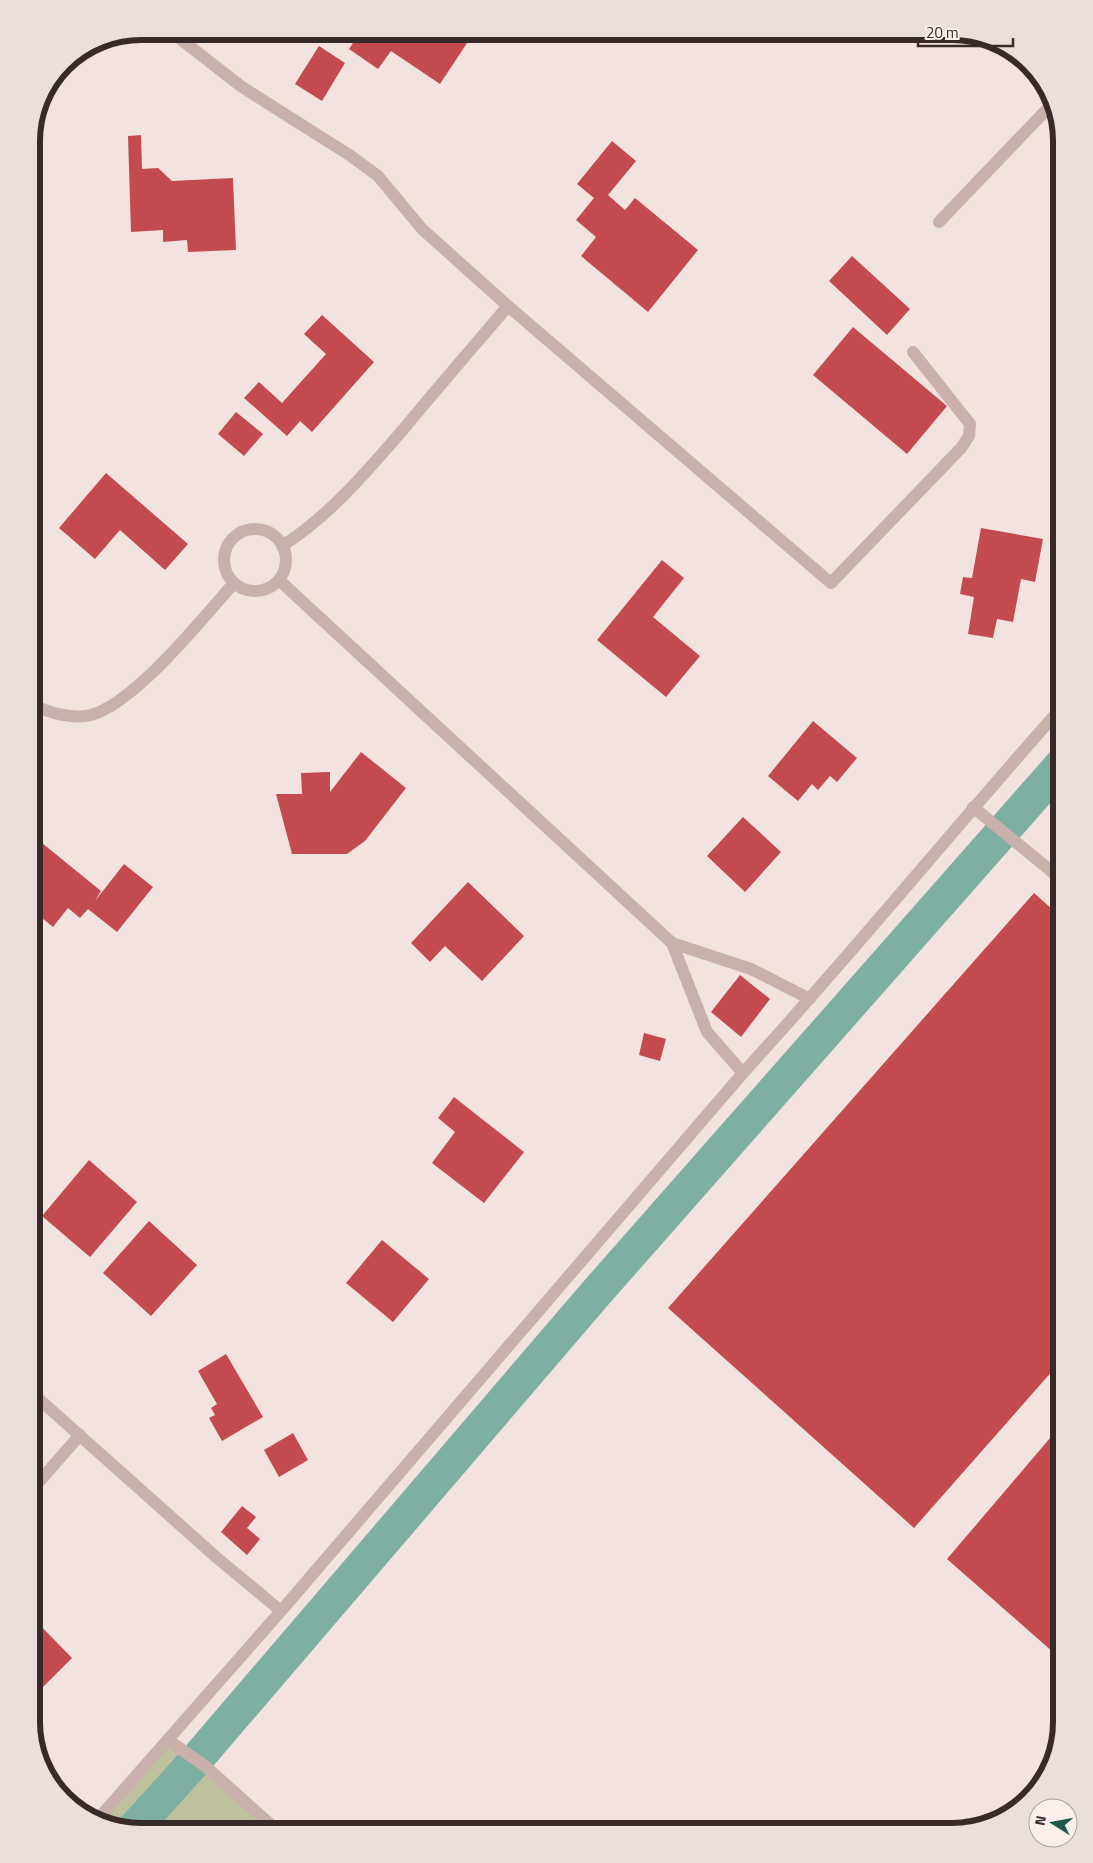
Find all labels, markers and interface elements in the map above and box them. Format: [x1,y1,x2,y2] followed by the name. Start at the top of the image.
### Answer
[918,15,1013,47] scale bar
[926,21,959,44] text: 20 m
[1028,1798,1078,1848] north arrow
[1029,1814,1051,1827] text: N

